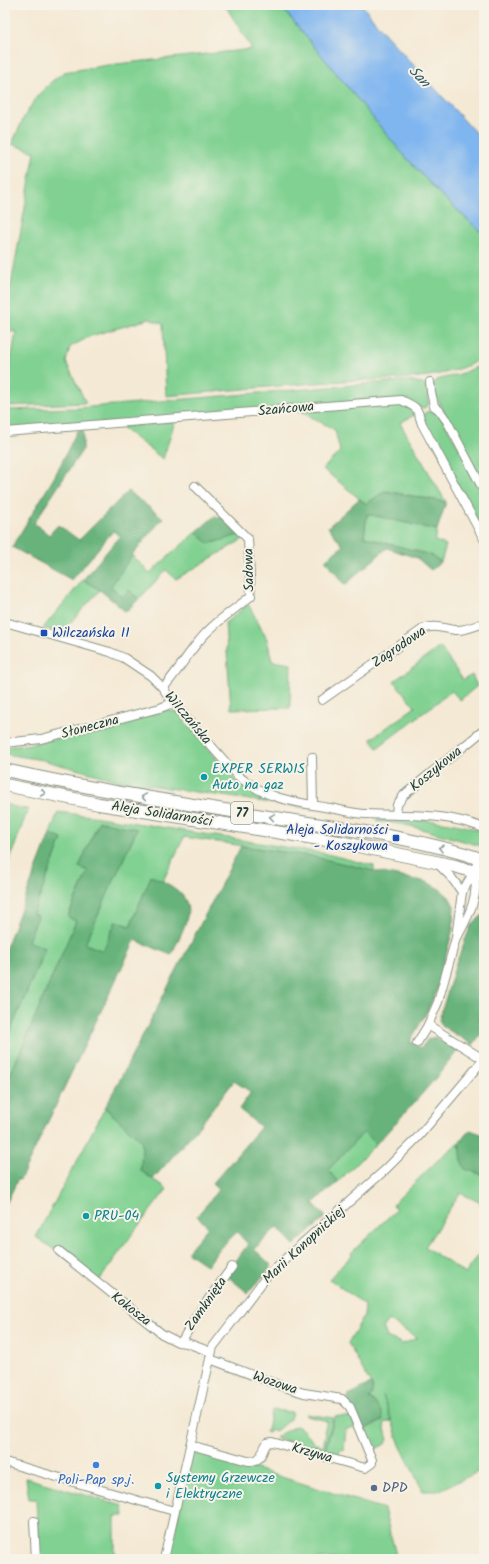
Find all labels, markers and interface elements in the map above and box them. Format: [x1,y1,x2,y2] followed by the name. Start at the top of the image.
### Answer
[402,60,436,94] water label: San
[257,396,315,422] street label: Szańcowa
[238,548,260,592] street label: Sadowa
[367,620,431,674] street label: Zagrodowa
[52,622,130,644] place label: Wilczańska II
[39,628,49,638] marker: Wilczańska II
[159,686,217,750] street label: WiIczańska
[59,709,121,745] street label: Słoneczna
[405,741,467,797] street label: Koszykowa
[212,758,306,796] place label: EXPER SERWIS Auto na gaz
[199,772,209,782] marker: EXPER SERWIS Auto na gaz
[40,788,46,796] one-way arrow
[141,793,147,802] one-way arrow
[110,795,215,833] street label: Aleja Solidarności
[231,802,253,824] road number: 77
[269,814,275,822] one-way arrow
[286,819,389,857] place label: Aleja Solidarności - Koszykowa
[391,833,401,843] marker: Aleja Solidarności - Koszykowa
[438,844,445,853] one-way arrow
[258,1200,351,1289] street label: Marii Konopnickiej
[94,1205,140,1227] place label: PRU-04
[81,1211,91,1221] marker: PRU-04
[179,1272,233,1336] street label: Zamknięta
[106,1286,156,1332] street label: Kokosza
[250,1365,300,1401] street label: Wozowa
[289,1437,335,1469] street label: Krzywa
[91,1460,101,1470] marker: Poli-Pap sp.j.
[166,1467,275,1505] place label: Systemy Grzewcze i Elektryczne
[58,1469,134,1491] place label: Poli-Pap sp.j.
[382,1477,408,1499] place label: DPD
[153,1481,163,1491] marker: Systemy Grzewcze i Elektryczne
[369,1483,379,1493] marker: DPD

